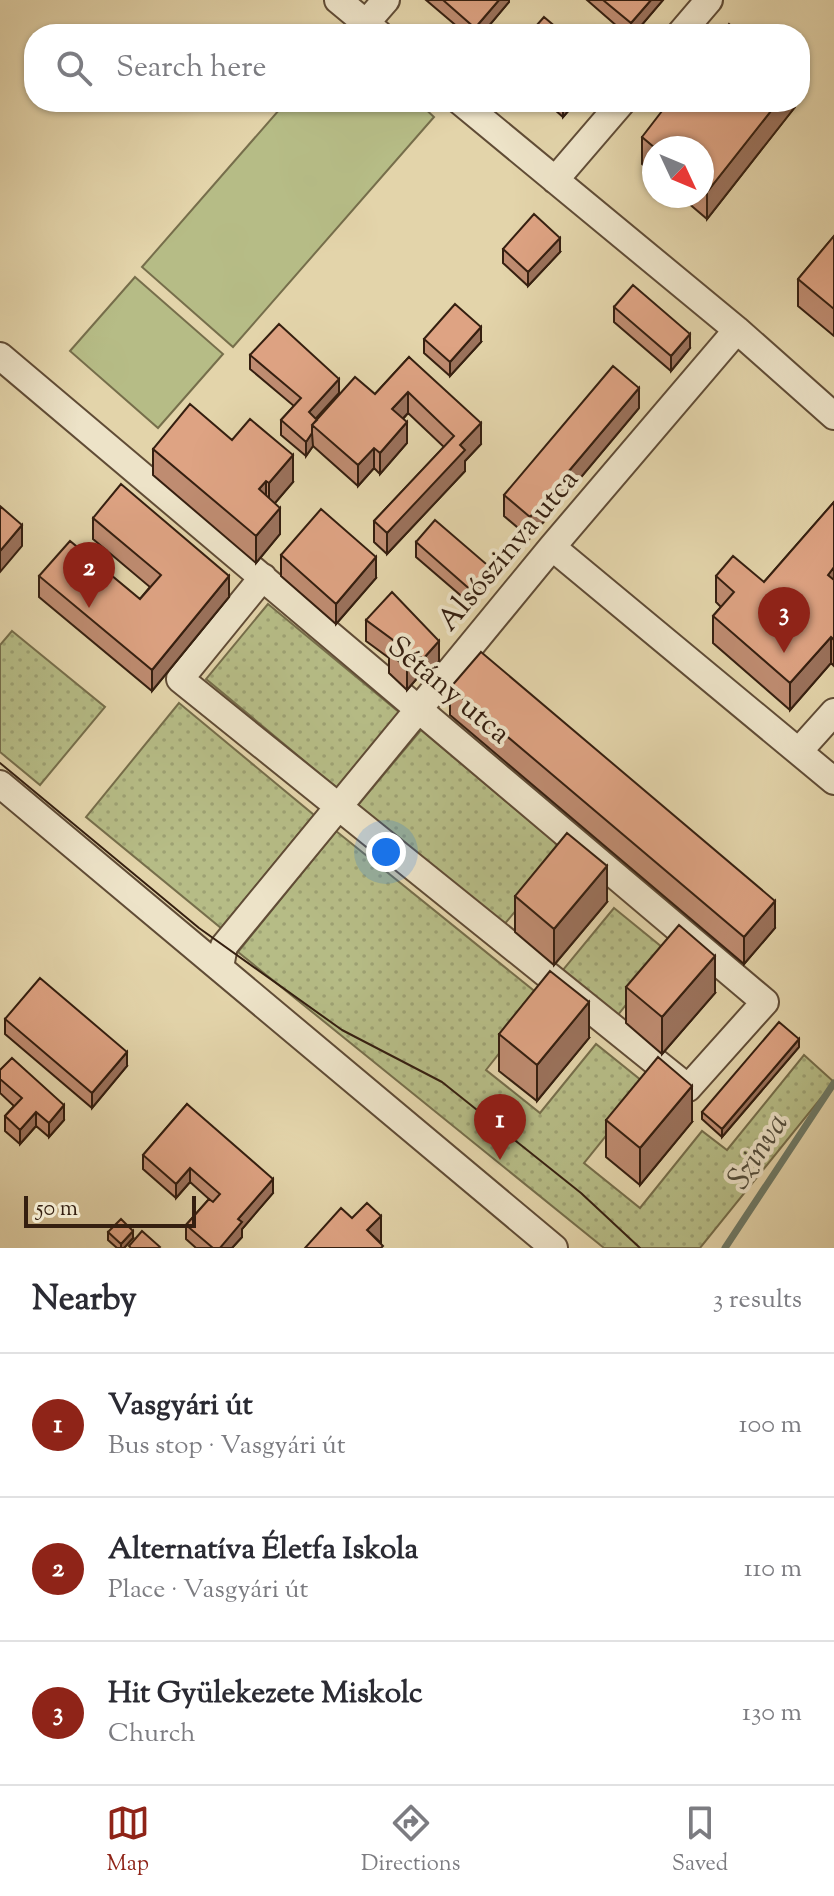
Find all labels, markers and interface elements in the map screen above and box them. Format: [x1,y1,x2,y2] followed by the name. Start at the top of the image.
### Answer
[24,24,810,112] search box
[52,46,96,90] icon: search
[116,47,266,90] text: Search here
[642,136,714,208] north arrow
[428,460,590,642] street label: Alsószinva utca
[63,542,115,608] pin: 2
[758,587,810,653] pin: 3
[377,627,519,755] street label: Sétány utca
[366,832,406,872] your location
[474,1094,526,1160] pin: 1
[717,1105,801,1199] water label: Szinva
[24,1192,196,1228] scale bar
[36,1194,78,1226] text: 50 m
[32,1276,137,1325] text: Nearby
[713,1282,802,1319] text: 3 results
[108,1385,253,1428] text: Vasgyári út
[54,1407,62,1444] text: 1
[739,1407,802,1444] text: 100 m
[108,1428,346,1465] text: Bus stop · Vasgyári út
[108,1529,418,1572] text: Alternatíva Életfa Iskola
[52,1551,64,1588] text: 2
[744,1551,802,1588] text: 110 m
[108,1572,309,1609] text: Place · Vasgyári út
[108,1673,423,1716] text: Hit Gyülekezete Miskolc
[53,1695,63,1732] text: 3
[742,1695,802,1732] text: 130 m
[108,1716,196,1753] text: Church
[106,1801,150,1881] tab: Map
[361,1801,460,1881] tab: Directions
[672,1801,728,1881] tab: Saved

